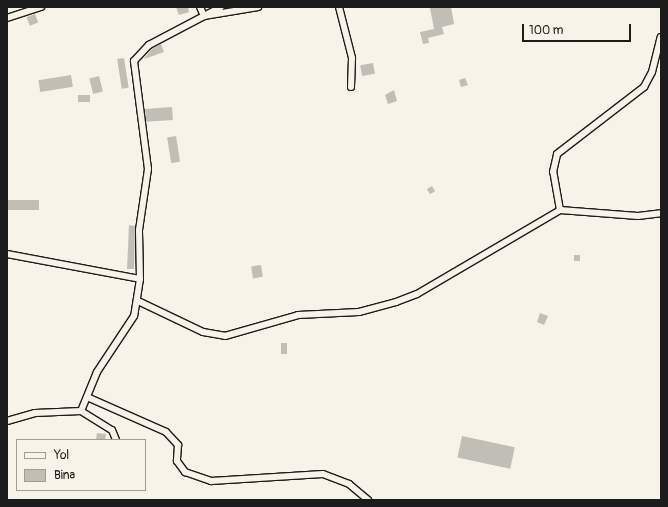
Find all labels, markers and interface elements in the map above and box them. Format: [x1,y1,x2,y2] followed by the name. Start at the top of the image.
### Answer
[524,16,633,42] scale bar
[529,23,563,38] text: 100 m
[16,439,146,491] legend
[54,448,69,463] text: Yol
[54,468,75,483] text: Bina

